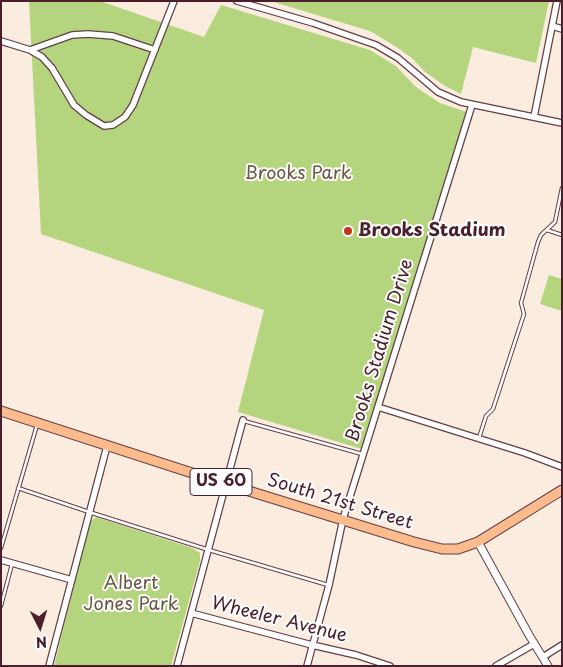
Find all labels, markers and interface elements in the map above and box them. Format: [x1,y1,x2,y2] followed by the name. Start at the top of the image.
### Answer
[244,163,352,185] park label: Brooks Park
[358,220,506,242] place label: Brooks Stadium
[342,225,354,237] marker: Brooks Stadium
[342,257,418,445] street label: Brooks Stadium Drive
[190,468,252,496] road number: US 60
[265,470,415,534] street label: South 21st Street
[83,573,179,616] park label: Albert Jones Park
[209,593,349,647] street label: Wheeler Avenue
[15,602,65,652] north arrow
[35,631,48,653] text: N

